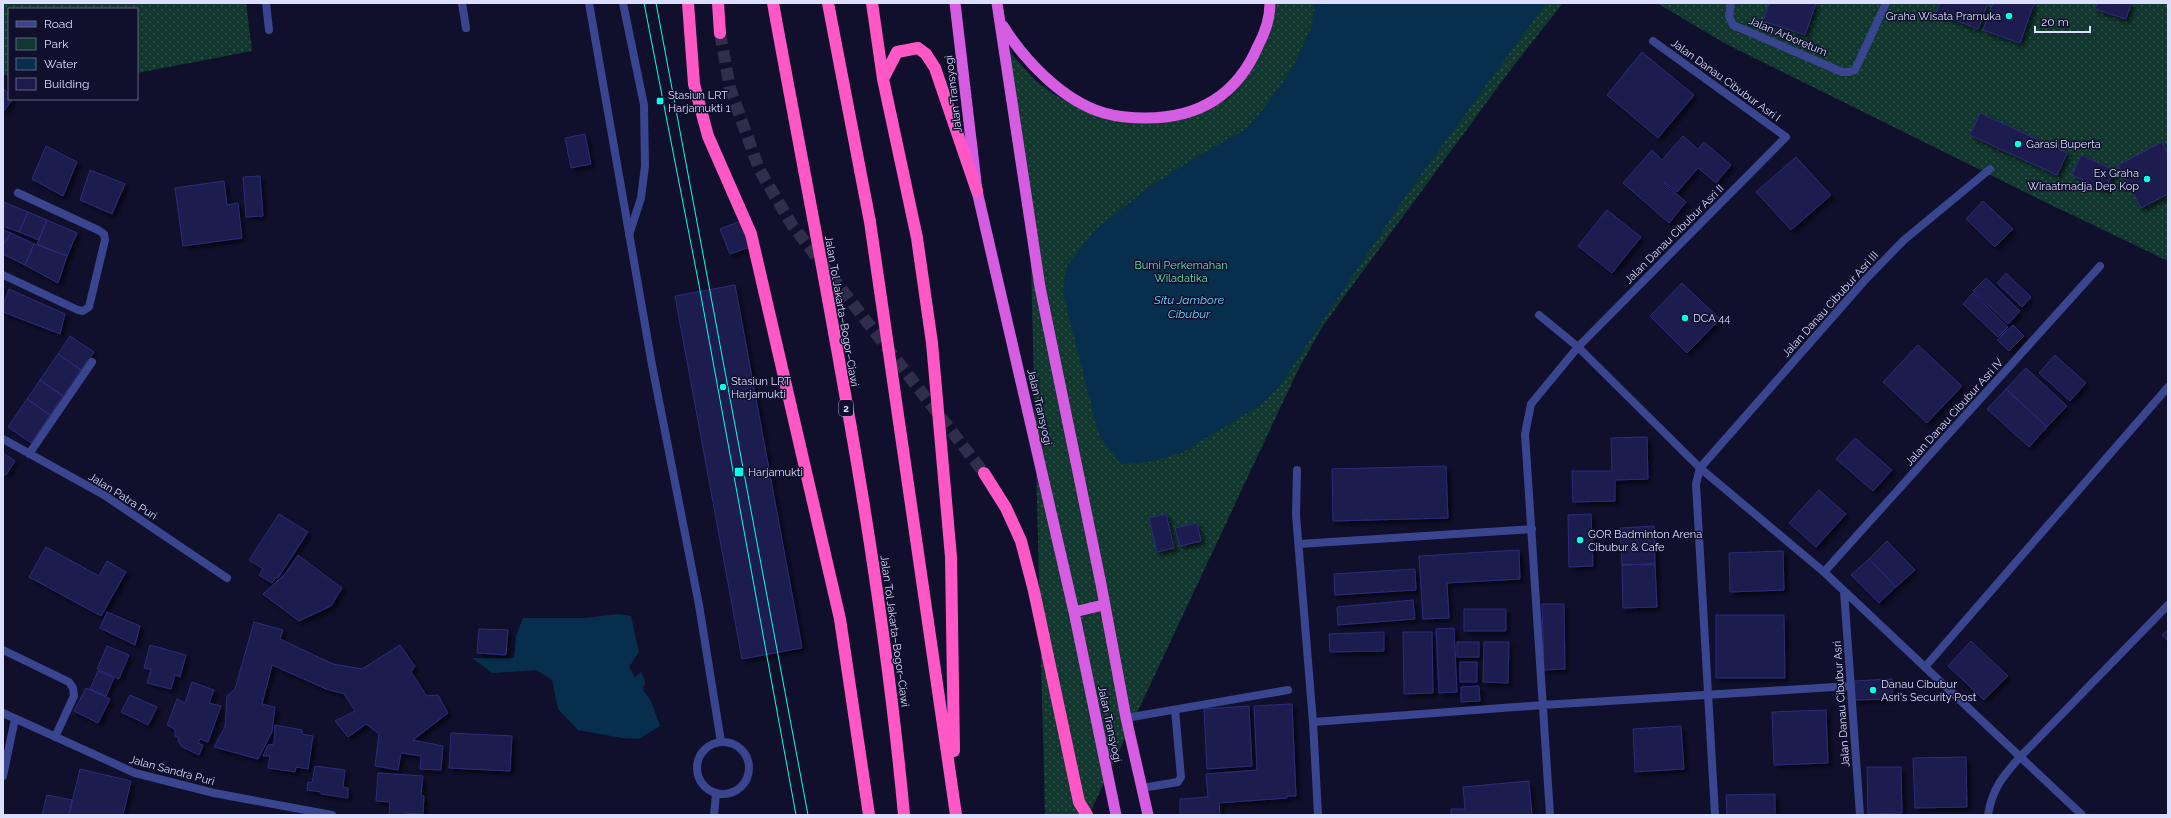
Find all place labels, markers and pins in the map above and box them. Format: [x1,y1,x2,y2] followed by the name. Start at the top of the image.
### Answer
[1886,10,2001,23] place label: Graha Wisata Pramuka
[2004,11,2014,21] marker: Graha Wisata Pramuka
[668,89,731,115] place label: Stasiun LRT Harjamukti 1
[655,96,665,106] marker: Stasiun LRT Harjamukti 1
[2026,138,2101,151] place label: Garasi Buperta
[2013,139,2023,149] marker: Garasi Buperta
[2027,167,2139,193] place label: Ex Graha Wiraatmadja Dep Kop
[2142,174,2152,184] marker: Ex Graha Wiraatmadja Dep Kop
[1693,312,1730,325] place label: DCA 44
[1680,313,1690,323] marker: DCA 44
[731,375,791,401] place label: Stasiun LRT Harjamukti
[718,382,728,392] marker: Stasiun LRT Harjamukti
[733,466,745,478] marker: Harjamukti
[748,466,803,479] place label: Harjamukti
[1588,528,1702,554] place label: GOR Badminton Arena Cibubur & Cafe
[1575,535,1585,545] marker: GOR Badminton Arena Cibubur & Cafe
[1881,678,1977,704] place label: Danau Cibubur Asri's Security Post
[1868,685,1878,695] marker: Danau Cibubur Asri's Security Post

